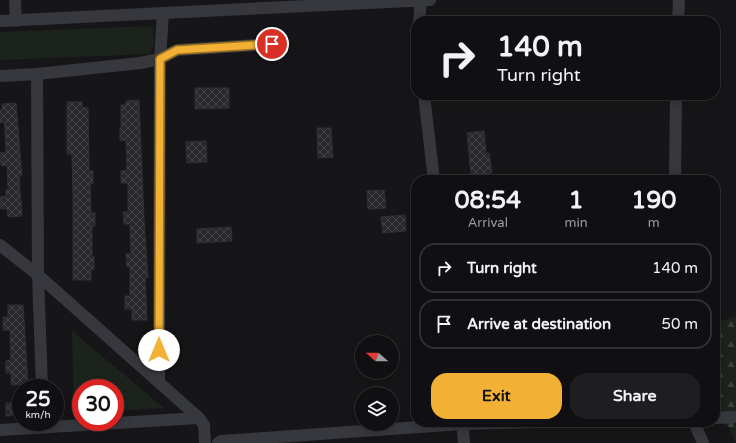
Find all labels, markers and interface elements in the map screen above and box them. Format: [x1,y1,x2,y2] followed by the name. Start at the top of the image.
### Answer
[255,27,289,61] pin
[497,30,583,64] text: 140 m
[431,32,483,84] icon: right
[261,33,283,55] icon: arrive
[497,64,581,86] text: Turn right
[455,186,521,215] text: 08:54
[569,186,584,215] text: 1
[631,186,676,215] text: 190
[468,215,508,231] text: Arrival
[565,215,588,231] text: min
[648,215,660,231] text: m
[433,257,455,279] icon: right
[467,259,537,277] text: Turn right
[652,259,698,277] text: 140 m
[433,313,455,335] icon: arrive
[467,315,611,333] text: Arrive at destination
[661,315,698,333] text: 50 m
[138,329,180,371] position arrow
[355,335,399,379] north arrow
[355,335,399,431] map controls
[431,373,562,419] button: Exit
[570,373,700,419] button: Share
[72,379,124,431] speed limit sign: 30
[355,387,399,431] button: layers
[25,388,51,412] text: 25
[25,409,51,421] text: km/h

